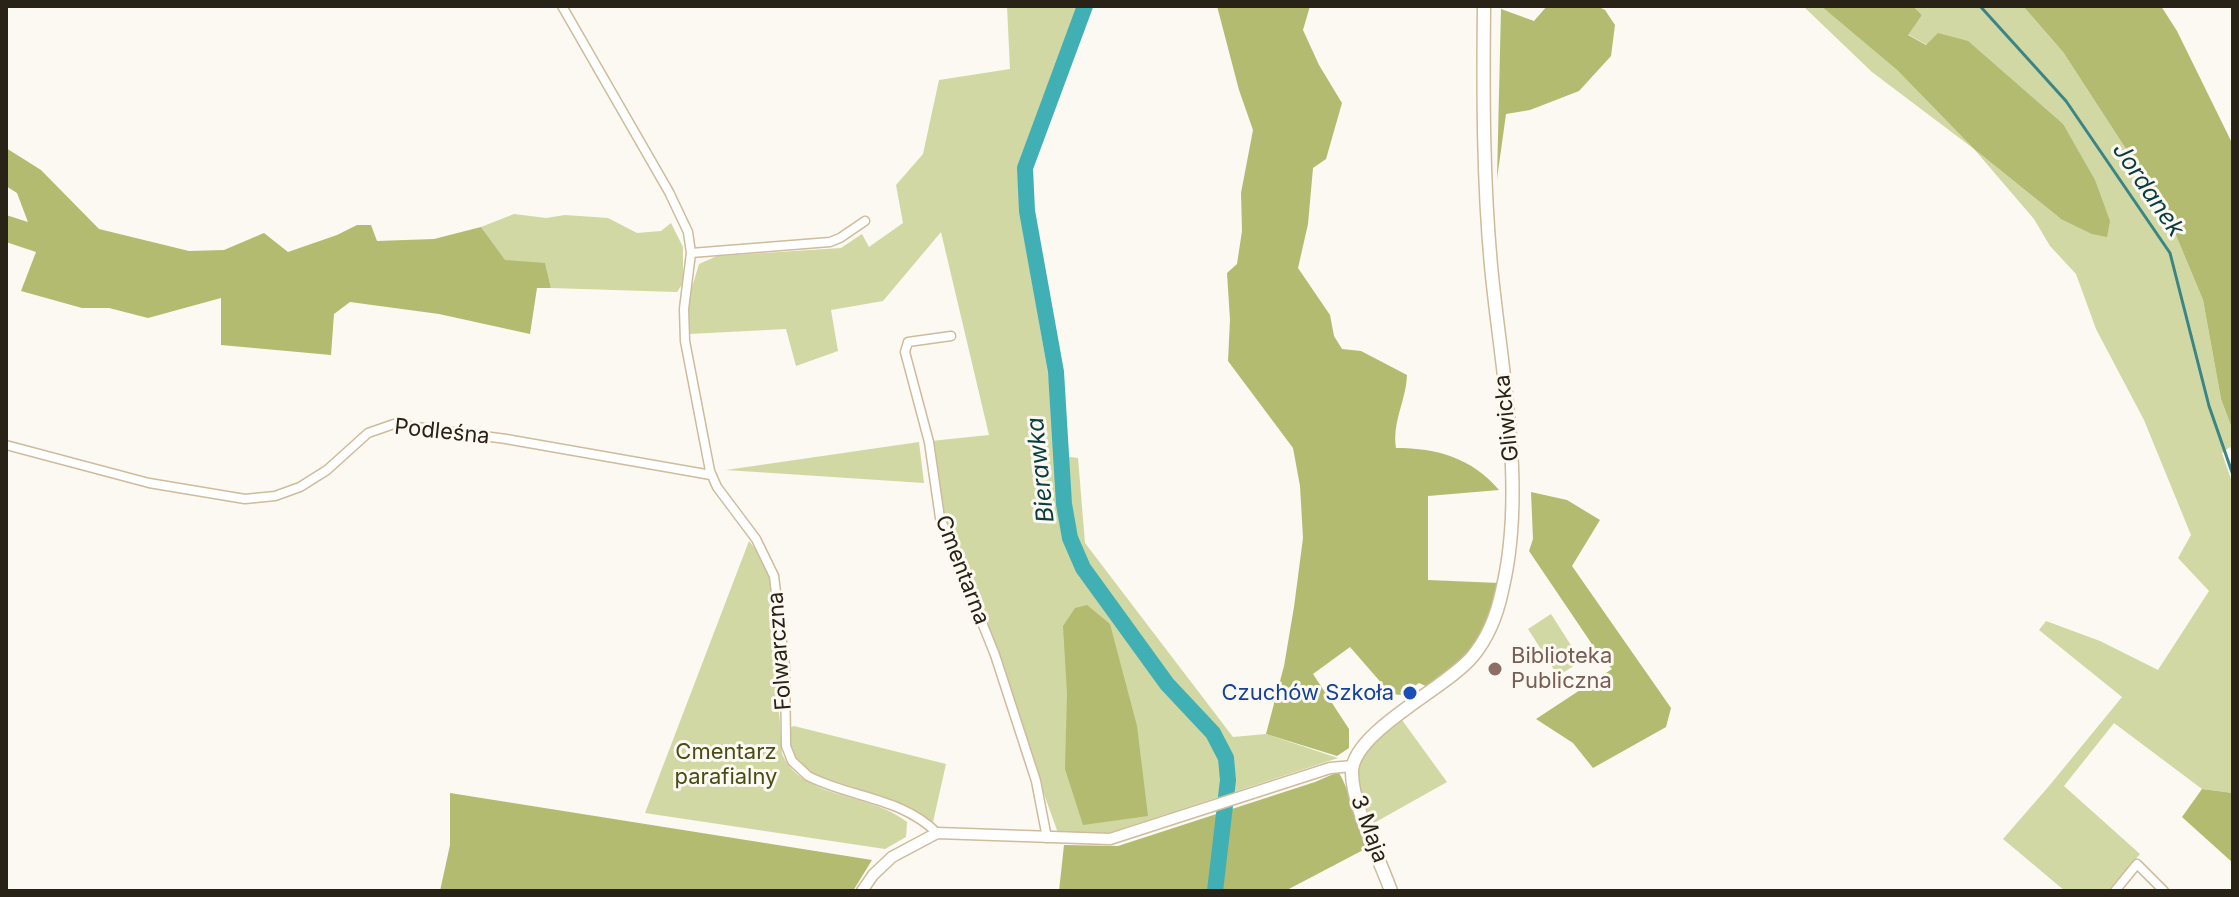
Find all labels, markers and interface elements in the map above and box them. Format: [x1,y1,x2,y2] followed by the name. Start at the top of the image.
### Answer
[2106,137,2190,243] water label: Jordanek
[1489,373,1525,463] street label: Gliwicka
[393,414,491,450] street label: Podleśna
[1021,416,1061,524] water label: Bierawka
[929,512,995,628] street label: Cmentarna
[763,591,797,711] street label: Folwarczna
[1511,643,1612,694] place label: Biblioteka Publiczna
[1486,660,1504,678] marker: Biblioteka Publiczna
[1221,680,1394,706] place label: Czuchów Szkoła
[1401,684,1419,702] marker: Czuchów Szkoła
[675,739,777,790] park label: Cmentarz parafialny
[1345,792,1393,866] street label: 3 Maja

